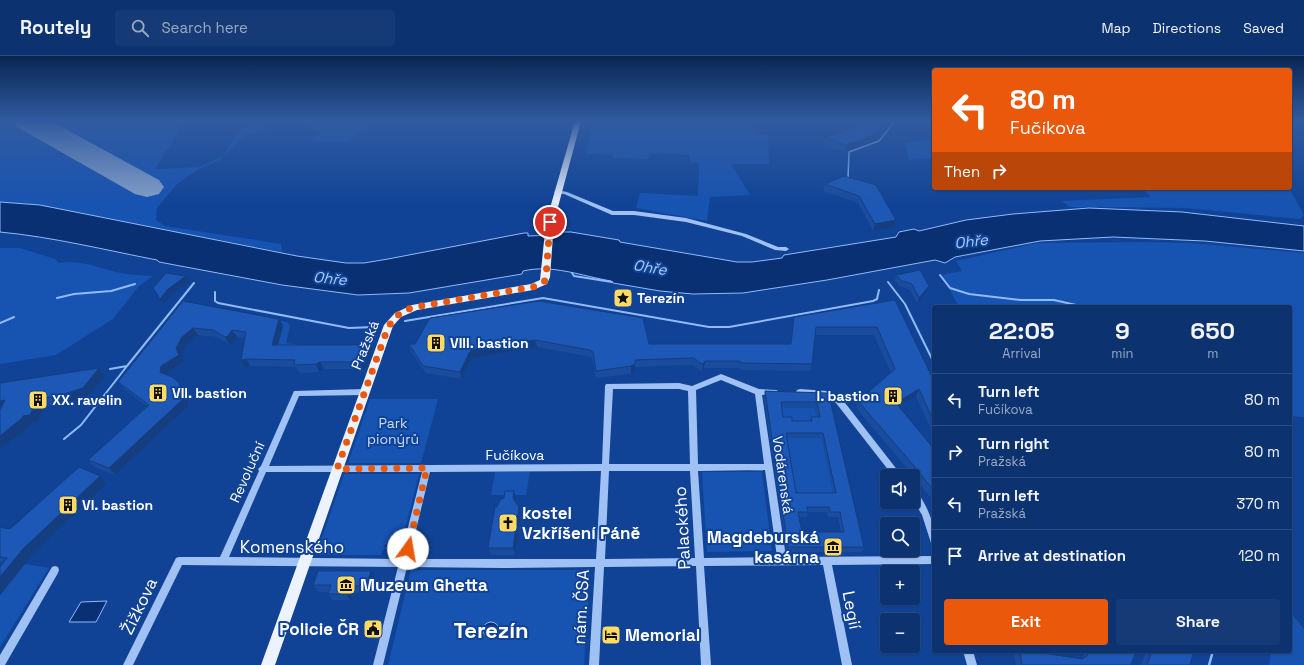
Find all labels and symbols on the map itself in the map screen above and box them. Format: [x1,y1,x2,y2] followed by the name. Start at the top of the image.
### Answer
[533,205,567,239] pin
[953,229,990,252] water label: Ohře
[632,255,669,279] water label: Ohře
[312,267,349,289] water label: Ohře
[612,287,634,309] place icon: Terezín
[637,289,685,307] place label: Terezín
[347,318,383,372] street label: Pražská
[425,332,447,354] building icon: VIII. bastion
[450,334,529,352] place label: VIII. bastion
[147,382,169,404] building icon: VII. bastion
[172,384,247,402] place label: VII. bastion
[882,385,904,407] building icon: I. bastion
[817,387,879,405] place label: I. bastion
[27,389,49,411] building icon: XX. ravelin
[52,391,122,409] place label: XX. ravelin
[367,414,419,448] park label: Park pionýrů
[769,435,797,515] street label: Vodárenská
[226,438,269,505] street label: Revoluční
[486,446,544,464] street label: Fučíkova
[669,486,695,570] street label: Palackého
[57,494,79,516] building icon: VI. bastion
[82,496,153,514] place label: VI. bastion
[522,502,640,544] place label: kostel Vzkříšení Páně
[497,512,519,534] church icon: kostel Vzkříšení Páně
[707,526,819,568] place label: Magdeburská kasárna
[387,528,429,570] position arrow
[240,536,344,558] street label: Komenského
[822,536,844,558] museum icon: Magdeburská kasárna
[568,569,594,645] street label: nám. ČSA
[116,574,162,638] street label: Žižkova
[335,574,357,596] museum icon: Muzeum Ghetta
[360,574,488,596] place label: Muzeum Ghetta
[838,589,867,632] street label: Legií
[453,616,529,644] district label: Terezín
[279,618,359,640] place label: Policie ČR
[362,618,384,640] public building icon: Policie ČR
[600,624,622,646] hotel icon: Memorial
[625,624,700,646] place label: Memorial

